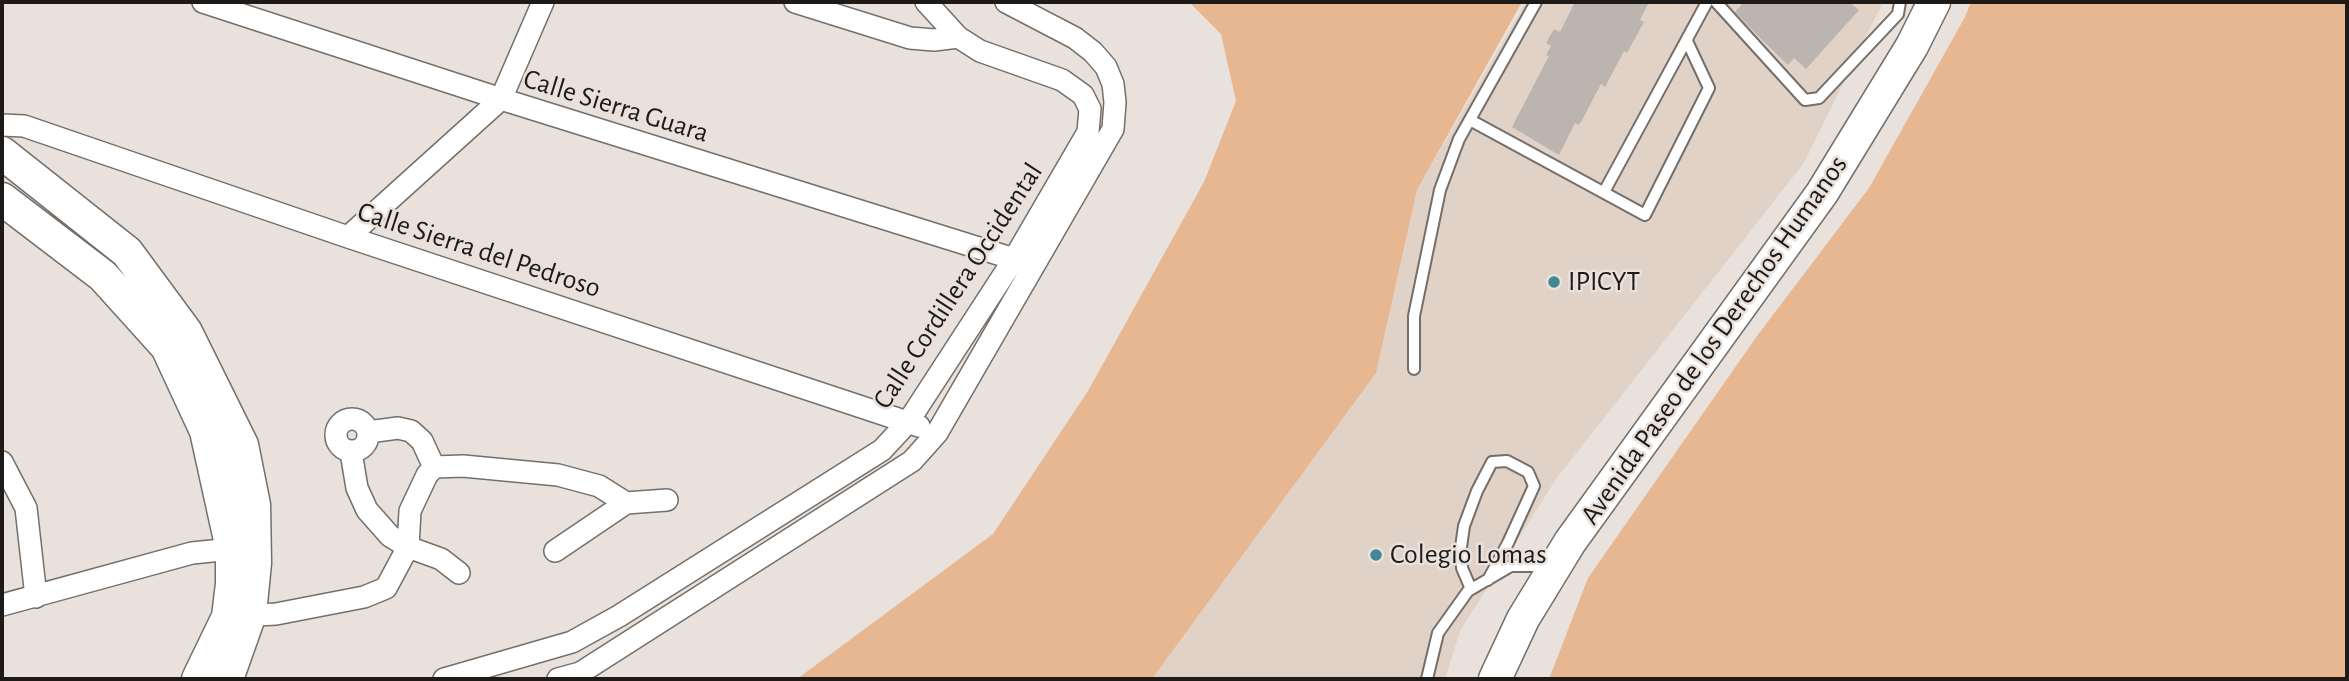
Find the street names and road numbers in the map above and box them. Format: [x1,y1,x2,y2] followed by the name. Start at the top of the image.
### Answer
[519,62,713,150] street label: Calle Sierra Guara
[1573,149,1855,531] street label: Avenida Paseo de los Derechos Humanos
[866,157,1050,415] street label: Calle Cordillera Occidental
[353,195,605,305] street label: Calle Sierra del Pedroso

